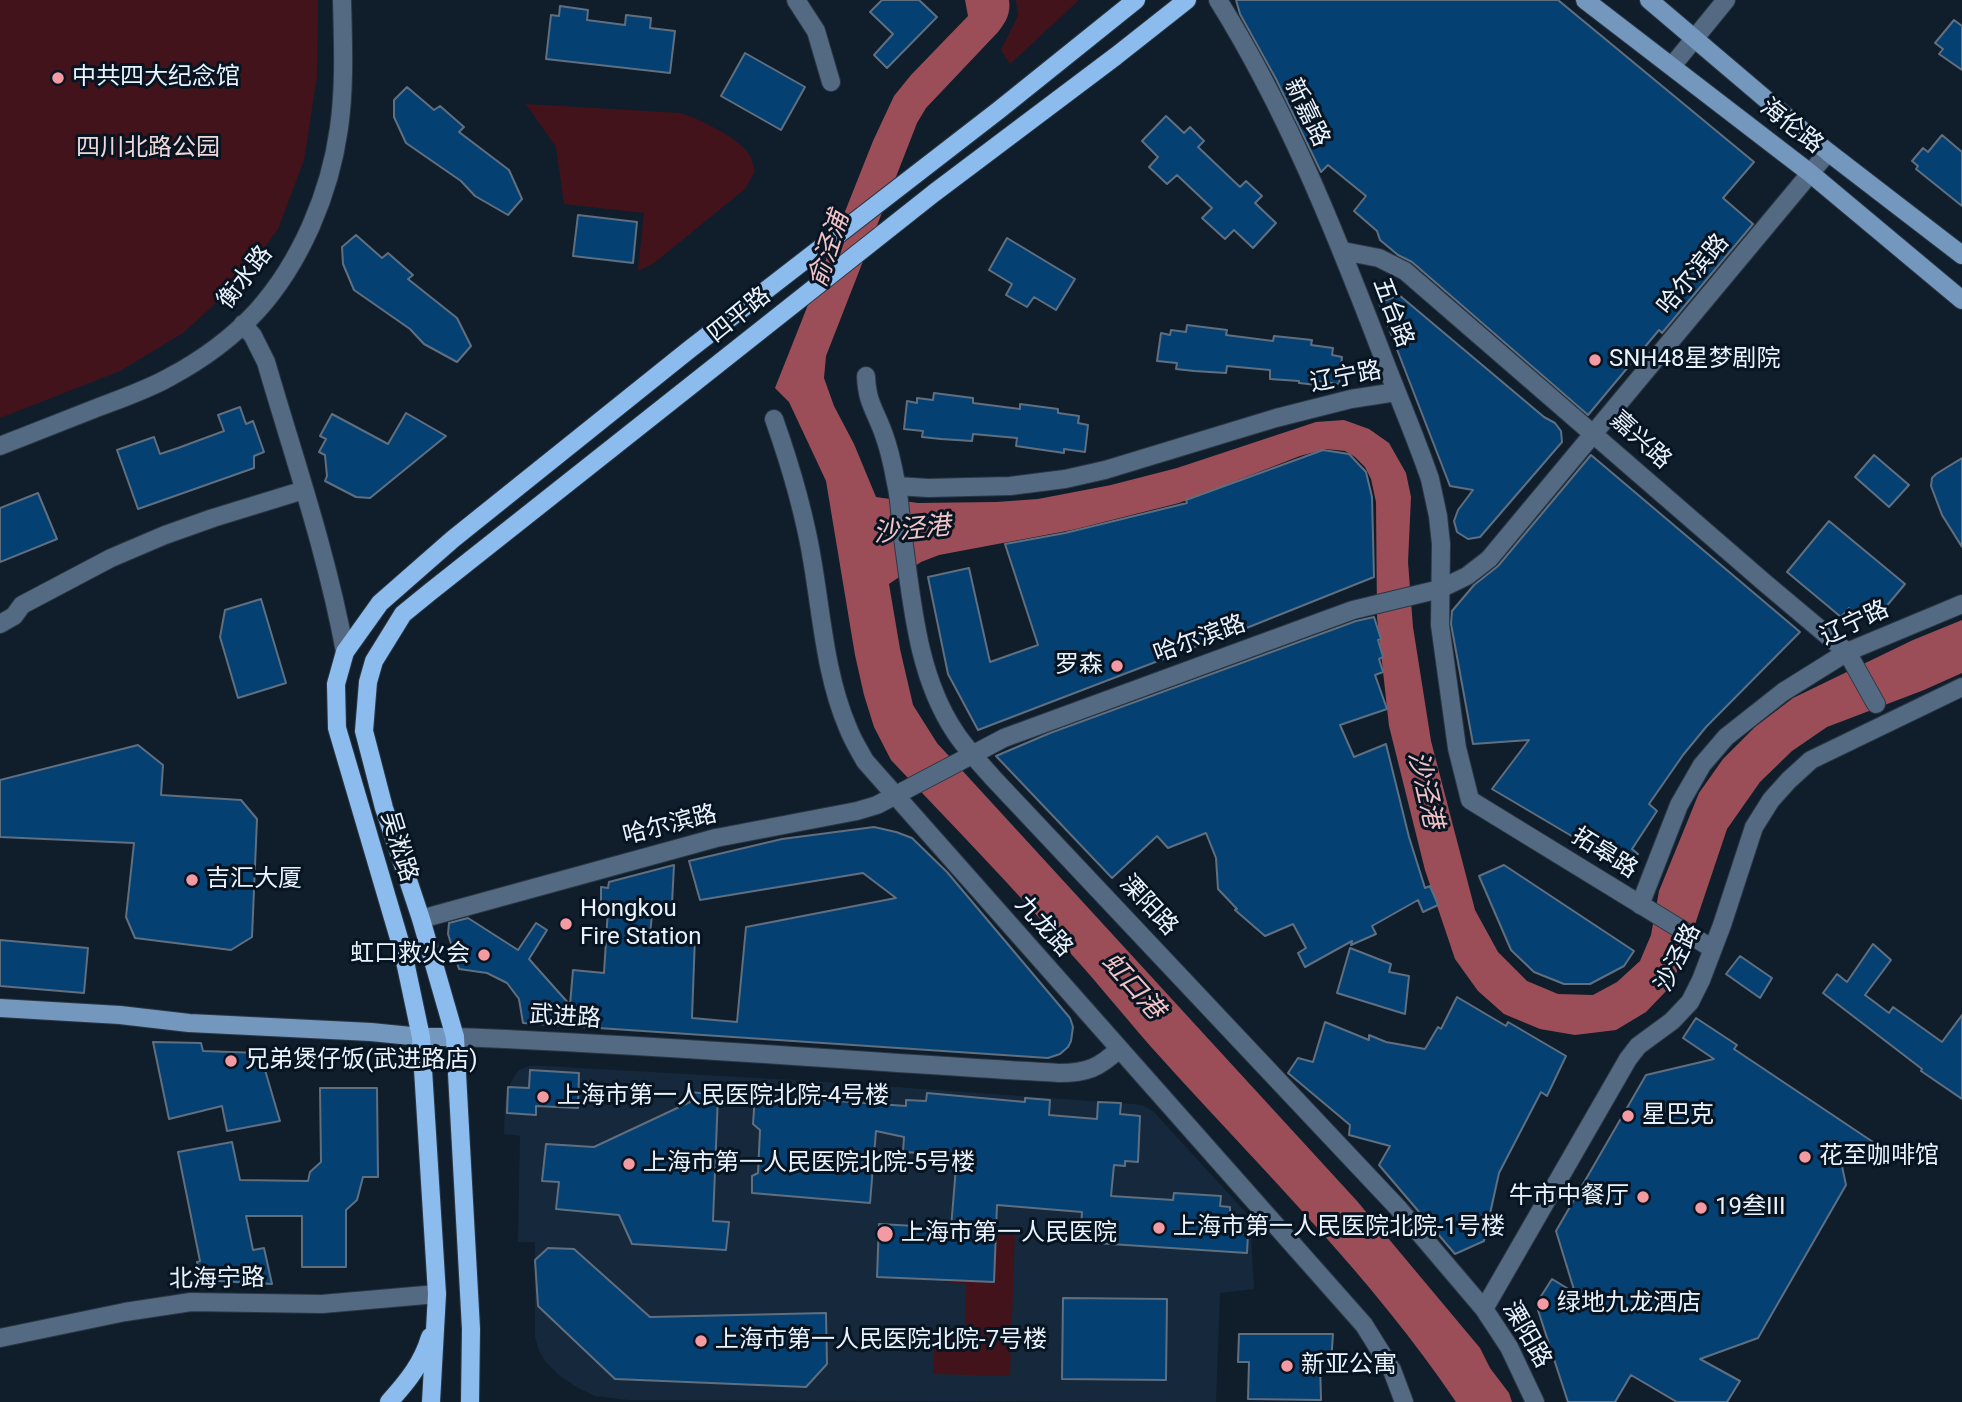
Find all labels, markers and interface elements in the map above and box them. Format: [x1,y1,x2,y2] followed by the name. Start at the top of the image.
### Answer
[72,64,240,92] place label: 中共四大纪念馆
[50,70,66,86] marker: 中共四大纪念馆
[1277,74,1335,152] street label: 新嘉路
[1754,93,1828,161] street label: 海伦路
[76,135,220,163] park label: 四川北路公园
[803,208,857,292] water label: 俞泾浦
[1652,229,1736,321] street label: 哈尔滨路
[212,241,280,315] street label: 衡水路
[1366,274,1418,352] street label: 五台路
[703,282,777,350] street label: 四平路
[1609,346,1780,374] place label: SNH48星梦剧院
[1587,352,1603,368] marker: SNH48星梦剧院
[1308,357,1384,399] street label: 辽宁路
[1604,406,1676,476] street label: 嘉兴路
[872,511,952,551] water label: 沙泾港
[1816,596,1894,652] street label: 辽宁路
[1150,610,1250,670] street label: 哈尔滨路
[1055,652,1103,680] place label: 罗森
[1109,658,1125,674] marker: 罗森
[1400,748,1448,832] water label: 沙泾港
[620,800,720,852] street label: 哈尔滨路
[374,808,422,886] street label: 吴淞路
[1566,823,1642,885] street label: 拓皋路
[206,866,302,894] place label: 吉汇大厦
[1113,870,1183,942] street label: 溧阳路
[184,872,200,888] marker: 吉汇大厦
[1008,891,1078,963] street label: 九龙路
[580,896,701,952] place label: Hongkou Fire Station
[558,916,574,932] marker: Hongkou Fire Station
[1650,919,1708,997] street label: 沙泾路
[350,941,470,969] place label: 虹口救火会
[476,947,492,963] marker: 虹口救火会
[1094,948,1170,1026] water label: 虹口港
[528,1001,602,1035] street label: 武进路
[245,1047,478,1075] place label: 兄弟煲仔饭(武进路店)
[223,1053,239,1069] marker: 兄弟煲仔饭(武进路店)
[557,1083,889,1111] place label: 上海市第一人民医院北院-4号楼
[535,1089,551,1105] marker: 上海市第一人民医院北院-4号楼
[1642,1102,1714,1130] place label: 星巴克
[1620,1108,1636,1124] marker: 星巴克
[1819,1143,1939,1171] place label: 花至咖啡馆
[1797,1149,1813,1165] marker: 花至咖啡馆
[643,1150,975,1178] place label: 上海市第一人民医院北院-5号楼
[621,1156,637,1172] marker: 上海市第一人民医院北院-5号楼
[1509,1183,1629,1211] place label: 牛市中餐厅
[1635,1189,1651,1205] marker: 牛市中餐厅
[1715,1194,1786,1222] place label: 19叁III
[1693,1200,1709,1216] marker: 19叁III
[1173,1214,1505,1242] place label: 上海市第一人民医院北院-1号楼
[901,1220,1117,1248] place label: 上海市第一人民医院
[1151,1220,1167,1236] marker: 上海市第一人民医院北院-1号楼
[875,1224,895,1244] marker: 上海市第一人民医院
[169,1265,265,1295] street label: 北海宁路
[1557,1290,1701,1318] place label: 绿地九龙酒店
[1535,1296,1551,1312] marker: 绿地九龙酒店
[1496,1297,1556,1373] street label: 溧阳路
[715,1327,1047,1355] place label: 上海市第一人民医院北院-7号楼
[693,1333,709,1349] marker: 上海市第一人民医院北院-7号楼
[1301,1352,1397,1380] place label: 新亚公寓
[1279,1358,1295,1374] marker: 新亚公寓

